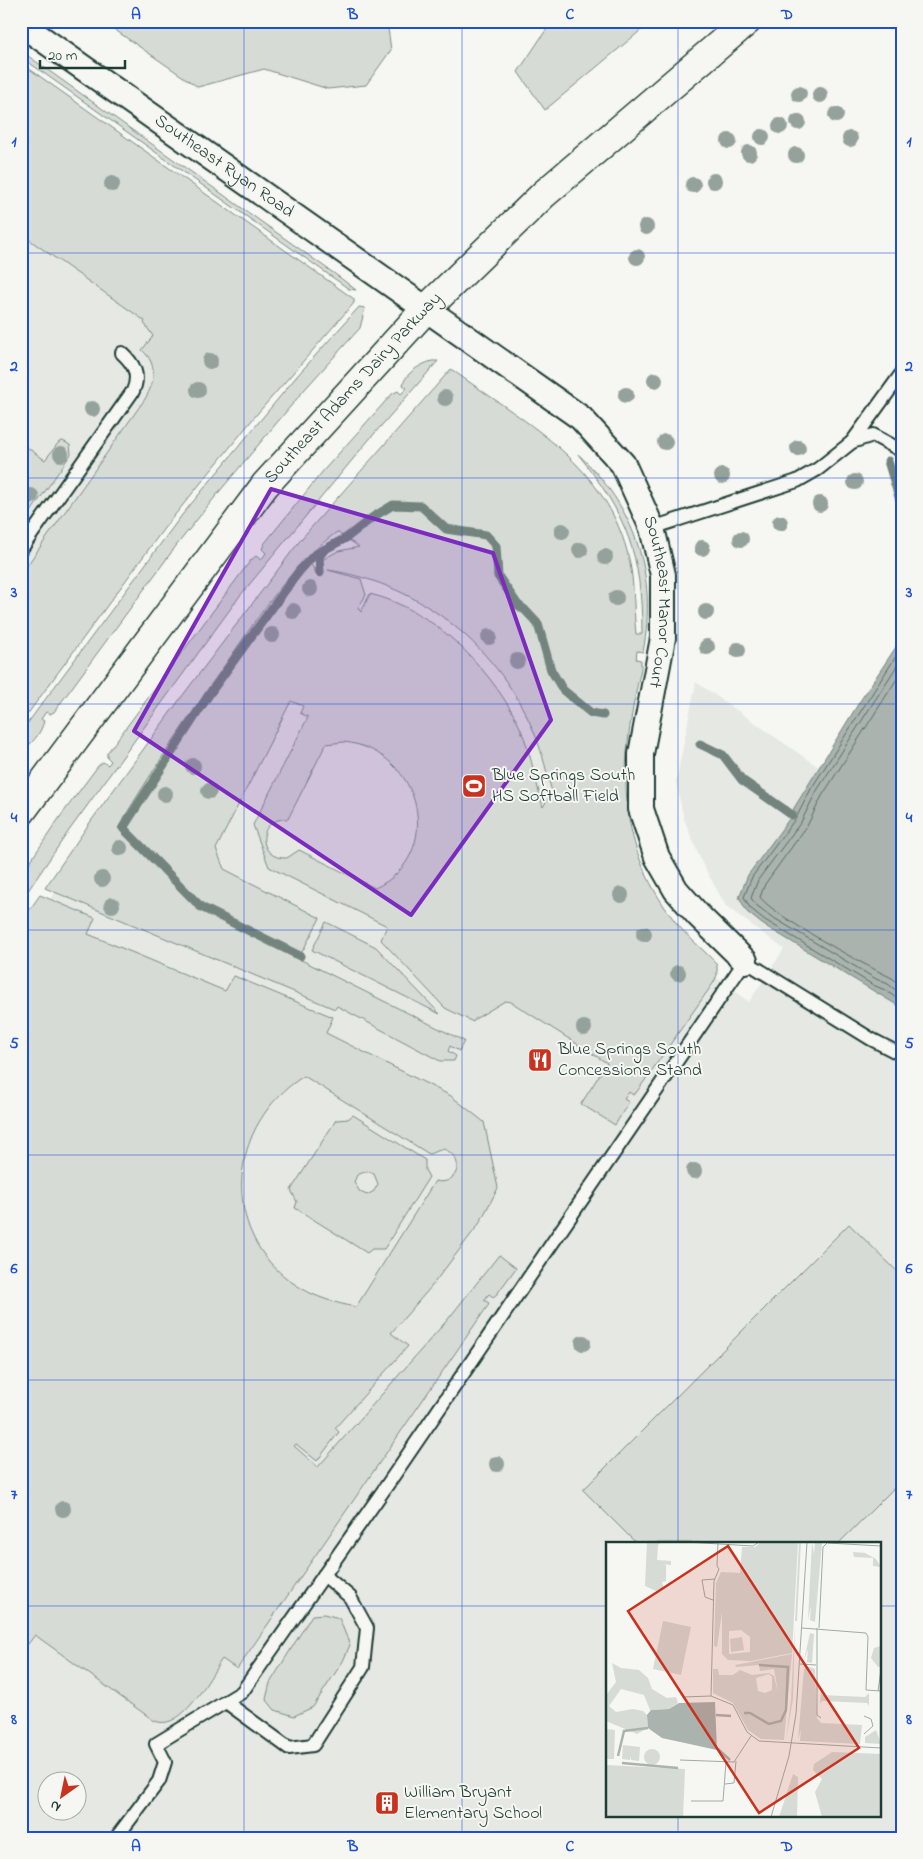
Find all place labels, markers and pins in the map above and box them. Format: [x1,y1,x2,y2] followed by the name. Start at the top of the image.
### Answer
[491,763,635,810] place label: Blue Springs South HS Softball Field
[461,773,487,799] sports icon: Blue Springs South HS Softball Field
[557,1037,702,1084] place label: Blue Springs South Concessions Stand
[527,1047,553,1073] restaurant icon: Blue Springs South Concessions Stand
[404,1780,542,1827] place label: William Bryant Elementary School
[374,1790,400,1816] building icon: William Bryant Elementary School

